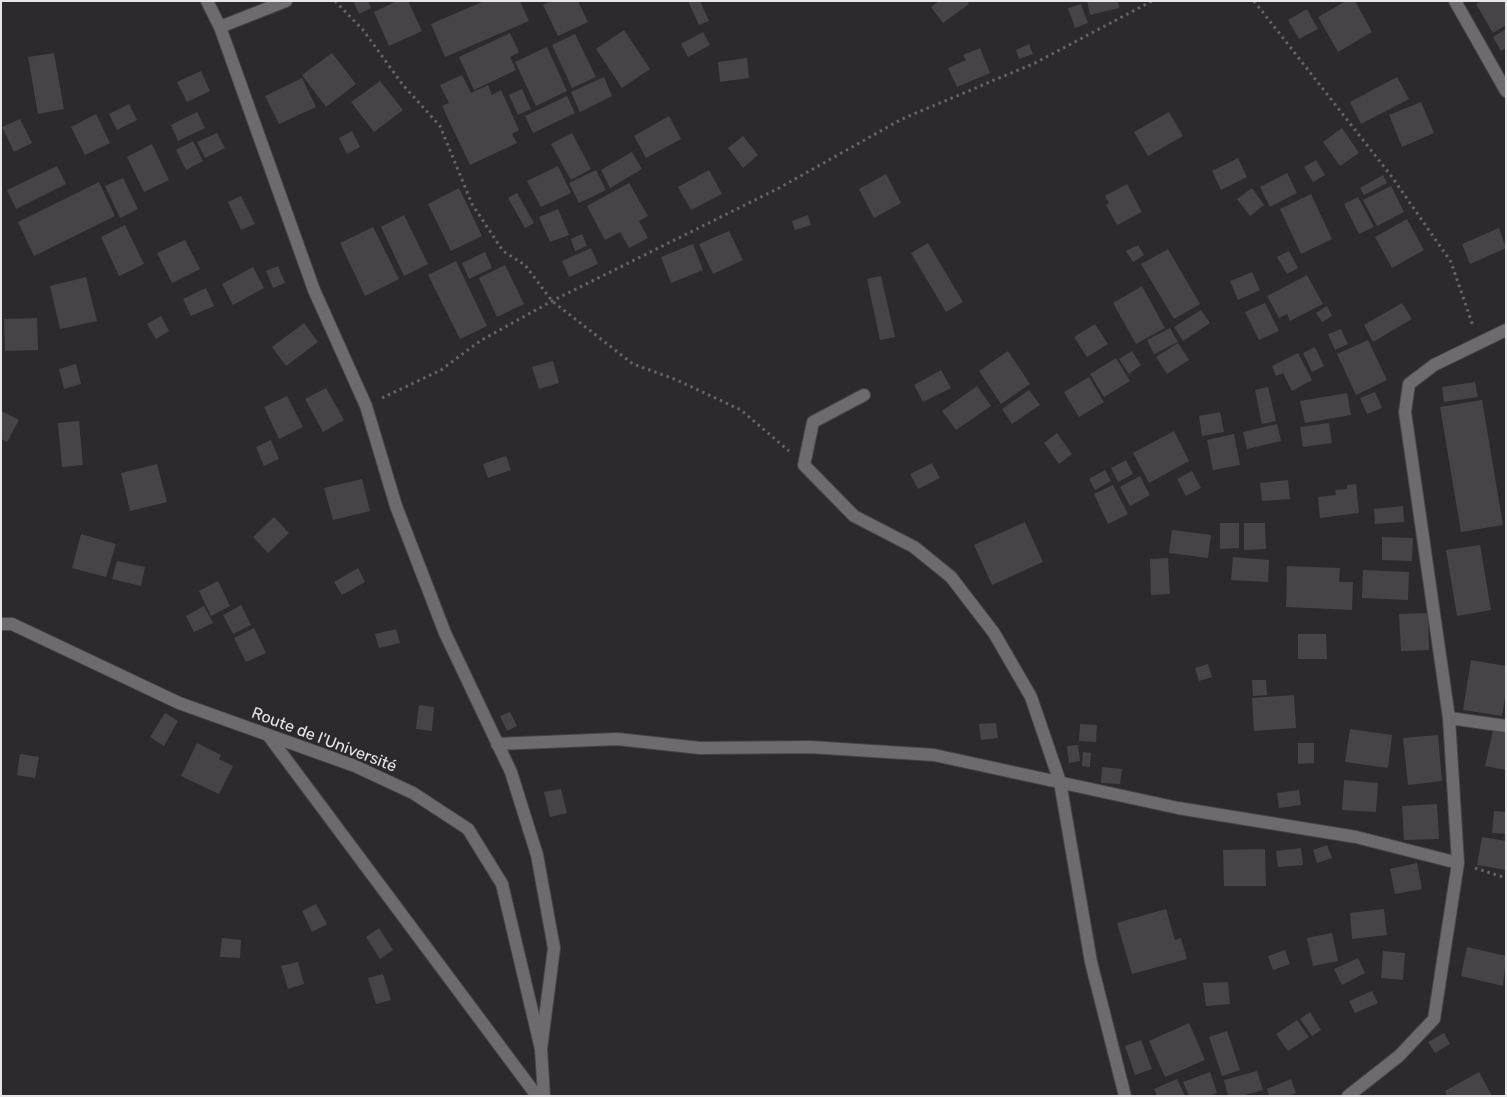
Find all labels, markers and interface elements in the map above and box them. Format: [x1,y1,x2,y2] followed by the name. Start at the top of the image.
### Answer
[249,703,399,777] street label: Route de l'Université

